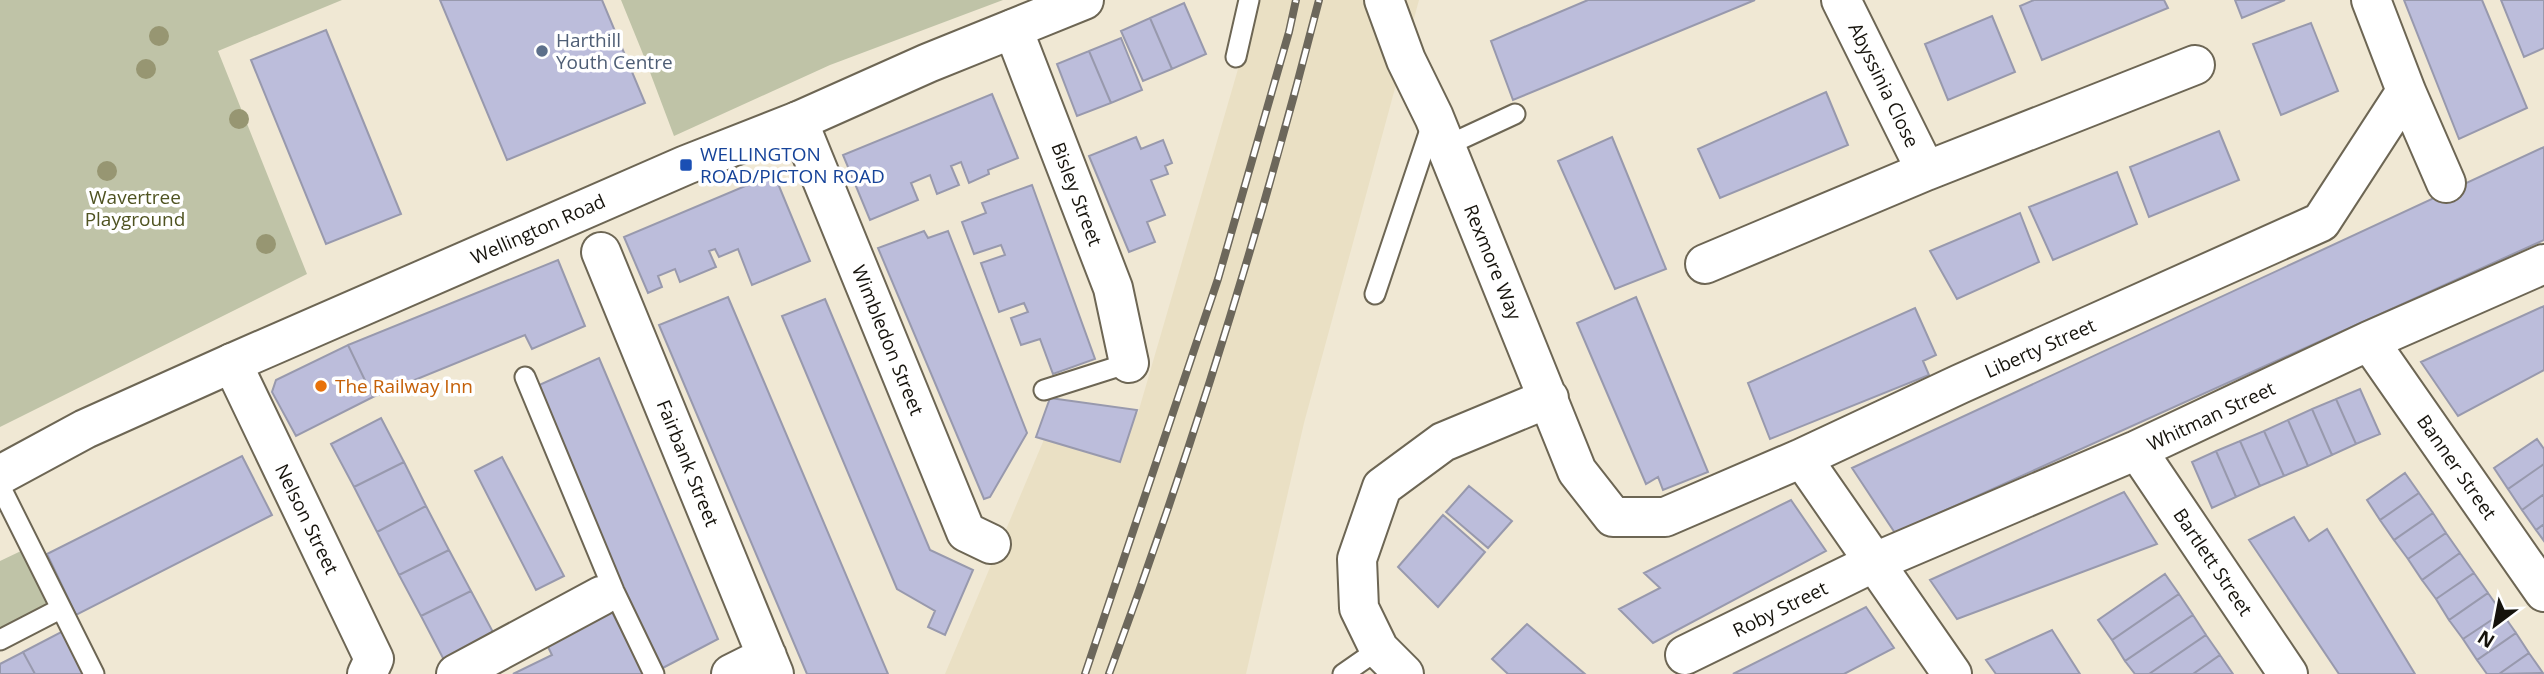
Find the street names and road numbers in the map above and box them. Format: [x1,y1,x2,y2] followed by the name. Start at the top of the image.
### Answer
[1843,18,1925,152] street label: Abyssinia Close
[1045,138,1109,250] street label: Bisley Street
[467,188,609,270] street label: Wellington Road
[1458,200,1528,324] street label: Rexmore Way
[846,261,930,419] street label: Wimbledon Street
[1980,312,2100,384] street label: Liberty Street
[2143,375,2279,457] street label: Whitman Street
[651,396,725,531] street label: Fairbank Street
[2411,409,2503,525] street label: Banner Street
[269,459,345,579] street label: Nelson Street
[2167,503,2259,621] street label: Bartlett Street
[1728,575,1832,643] street label: Roby Street

